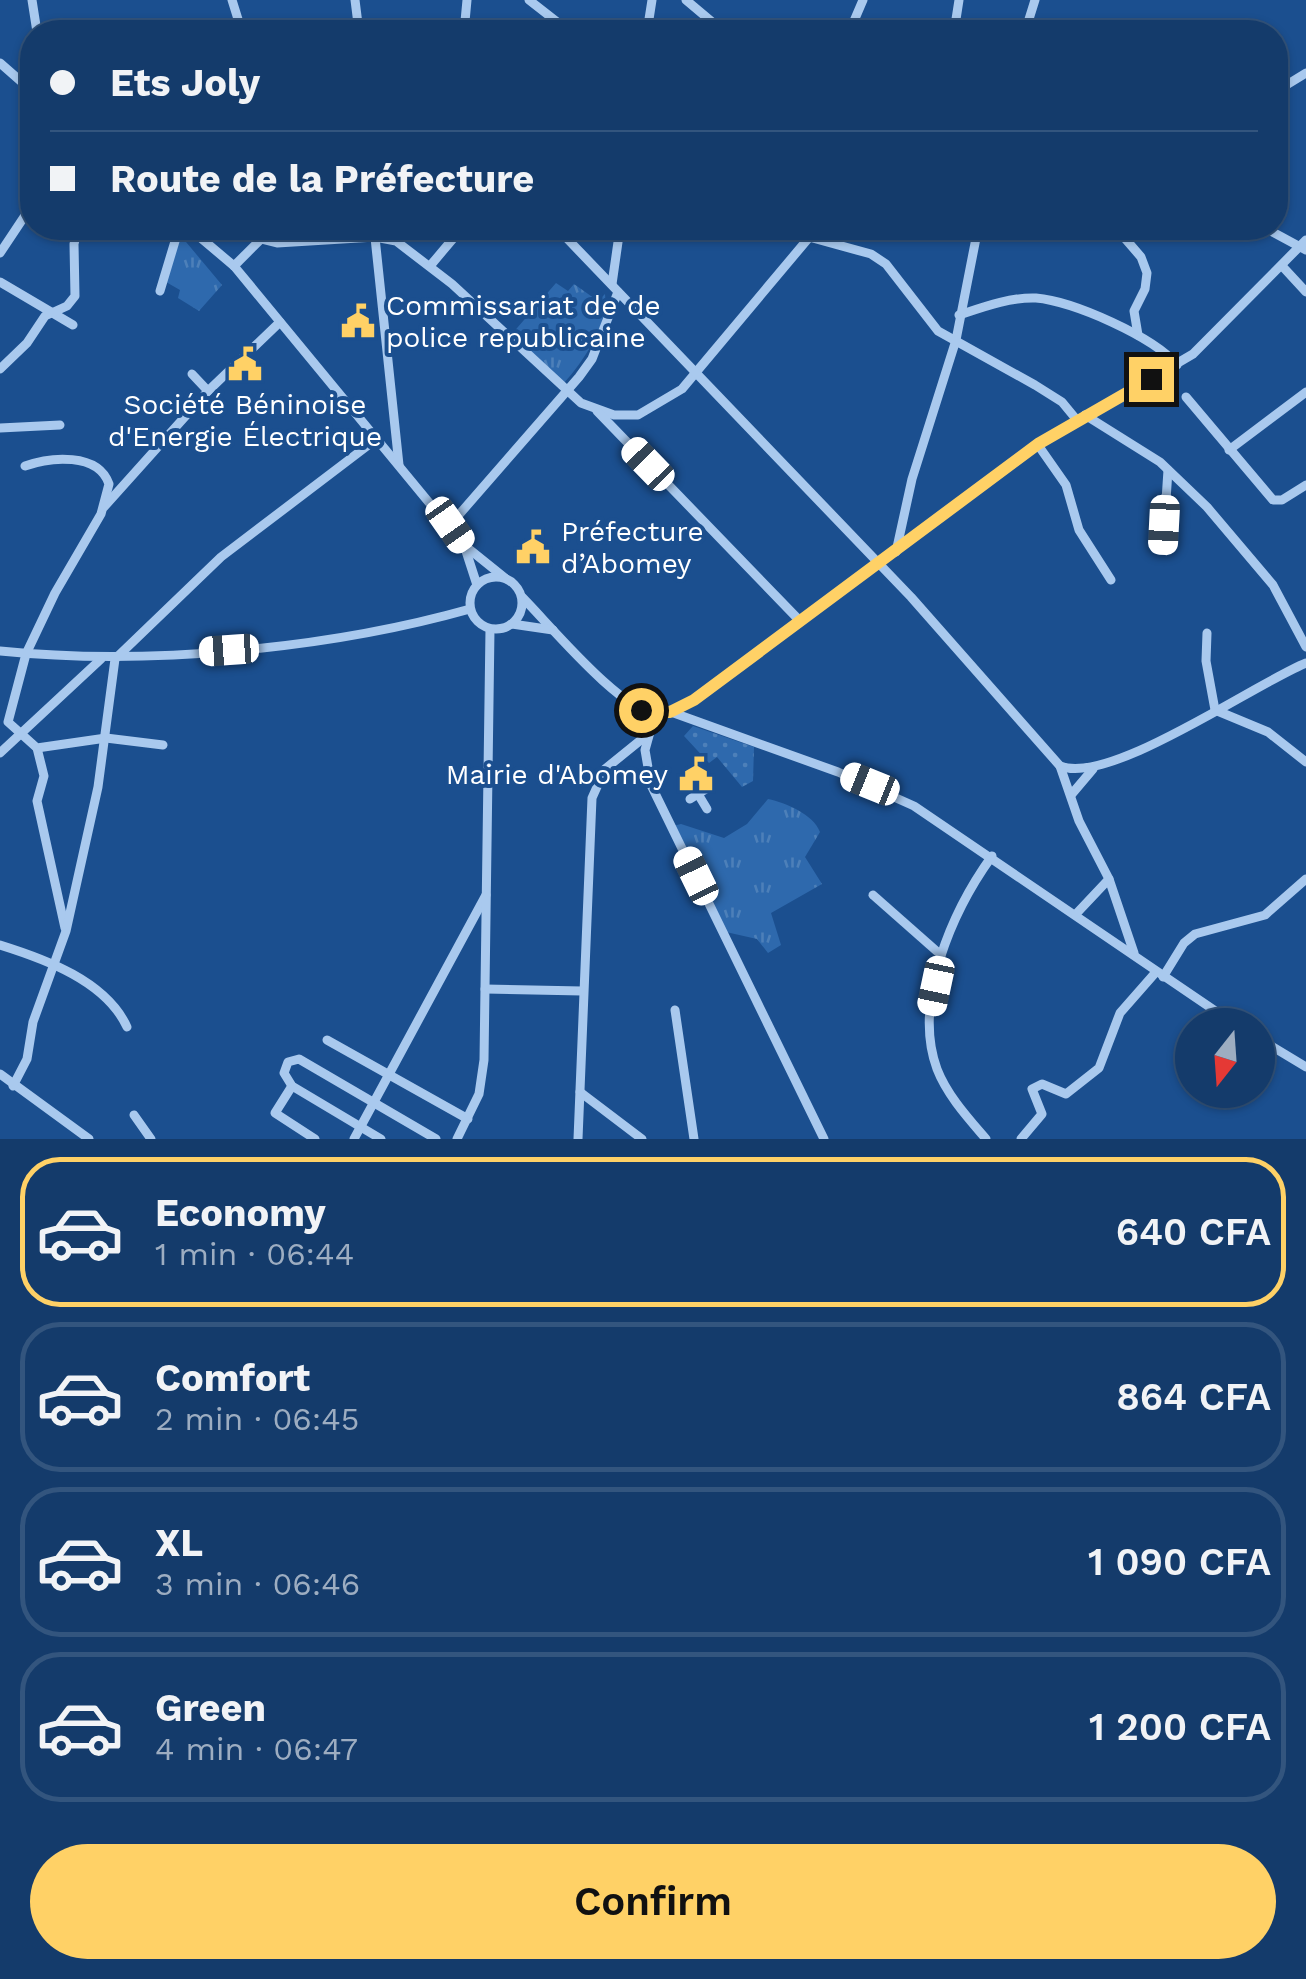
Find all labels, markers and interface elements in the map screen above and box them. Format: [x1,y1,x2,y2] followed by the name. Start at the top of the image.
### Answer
[110,61,260,105] text: Ets Joly
[110,157,534,201] text: Route de la Préfecture
[386,289,661,354] place label: Commissariat de de police republicaine
[339,302,377,340] public building icon: Commissariat de de police republicaine
[226,345,264,383] public building icon: Société Béninoise d'Energie Électrique
[1129,357,1174,402] route end
[108,388,382,453] place label: Société Béninoise d'Energie Électrique
[616,432,680,496] car
[421,492,479,558] car
[1147,494,1181,556] car
[561,515,704,580] place label: Préfecture d’Abomey
[514,528,552,566] public building icon: Préfecture d’Abomey
[198,633,260,667] car
[619,688,664,733] route start
[677,755,715,793] public building icon: Mairie d'Abomey
[446,758,669,791] place label: Mairie d'Abomey
[837,759,903,809] car
[669,842,723,910] car
[915,954,957,1018] car
[1175,1008,1275,1108] north arrow
[1175,1008,1275,1108] map controls
[35,1187,125,1277] icon: car
[155,1191,326,1235] text: Economy
[1116,1210,1271,1254] text: 640 CFA
[155,1235,354,1273] text: 1 min · 06:44
[35,1352,125,1442] icon: car
[155,1356,310,1400] text: Comfort
[1116,1375,1271,1419] text: 864 CFA
[155,1400,359,1438] text: 2 min · 06:45
[35,1517,125,1607] icon: car
[155,1521,203,1565] text: XL
[1088,1540,1271,1584] text: 1 090 CFA
[155,1565,360,1603] text: 3 min · 06:46
[35,1682,125,1772] icon: car
[155,1686,266,1730] text: Green
[1089,1705,1271,1749] text: 1 200 CFA
[155,1730,358,1768] text: 4 min · 06:47
[30,1844,1276,1959] button: Confirm

